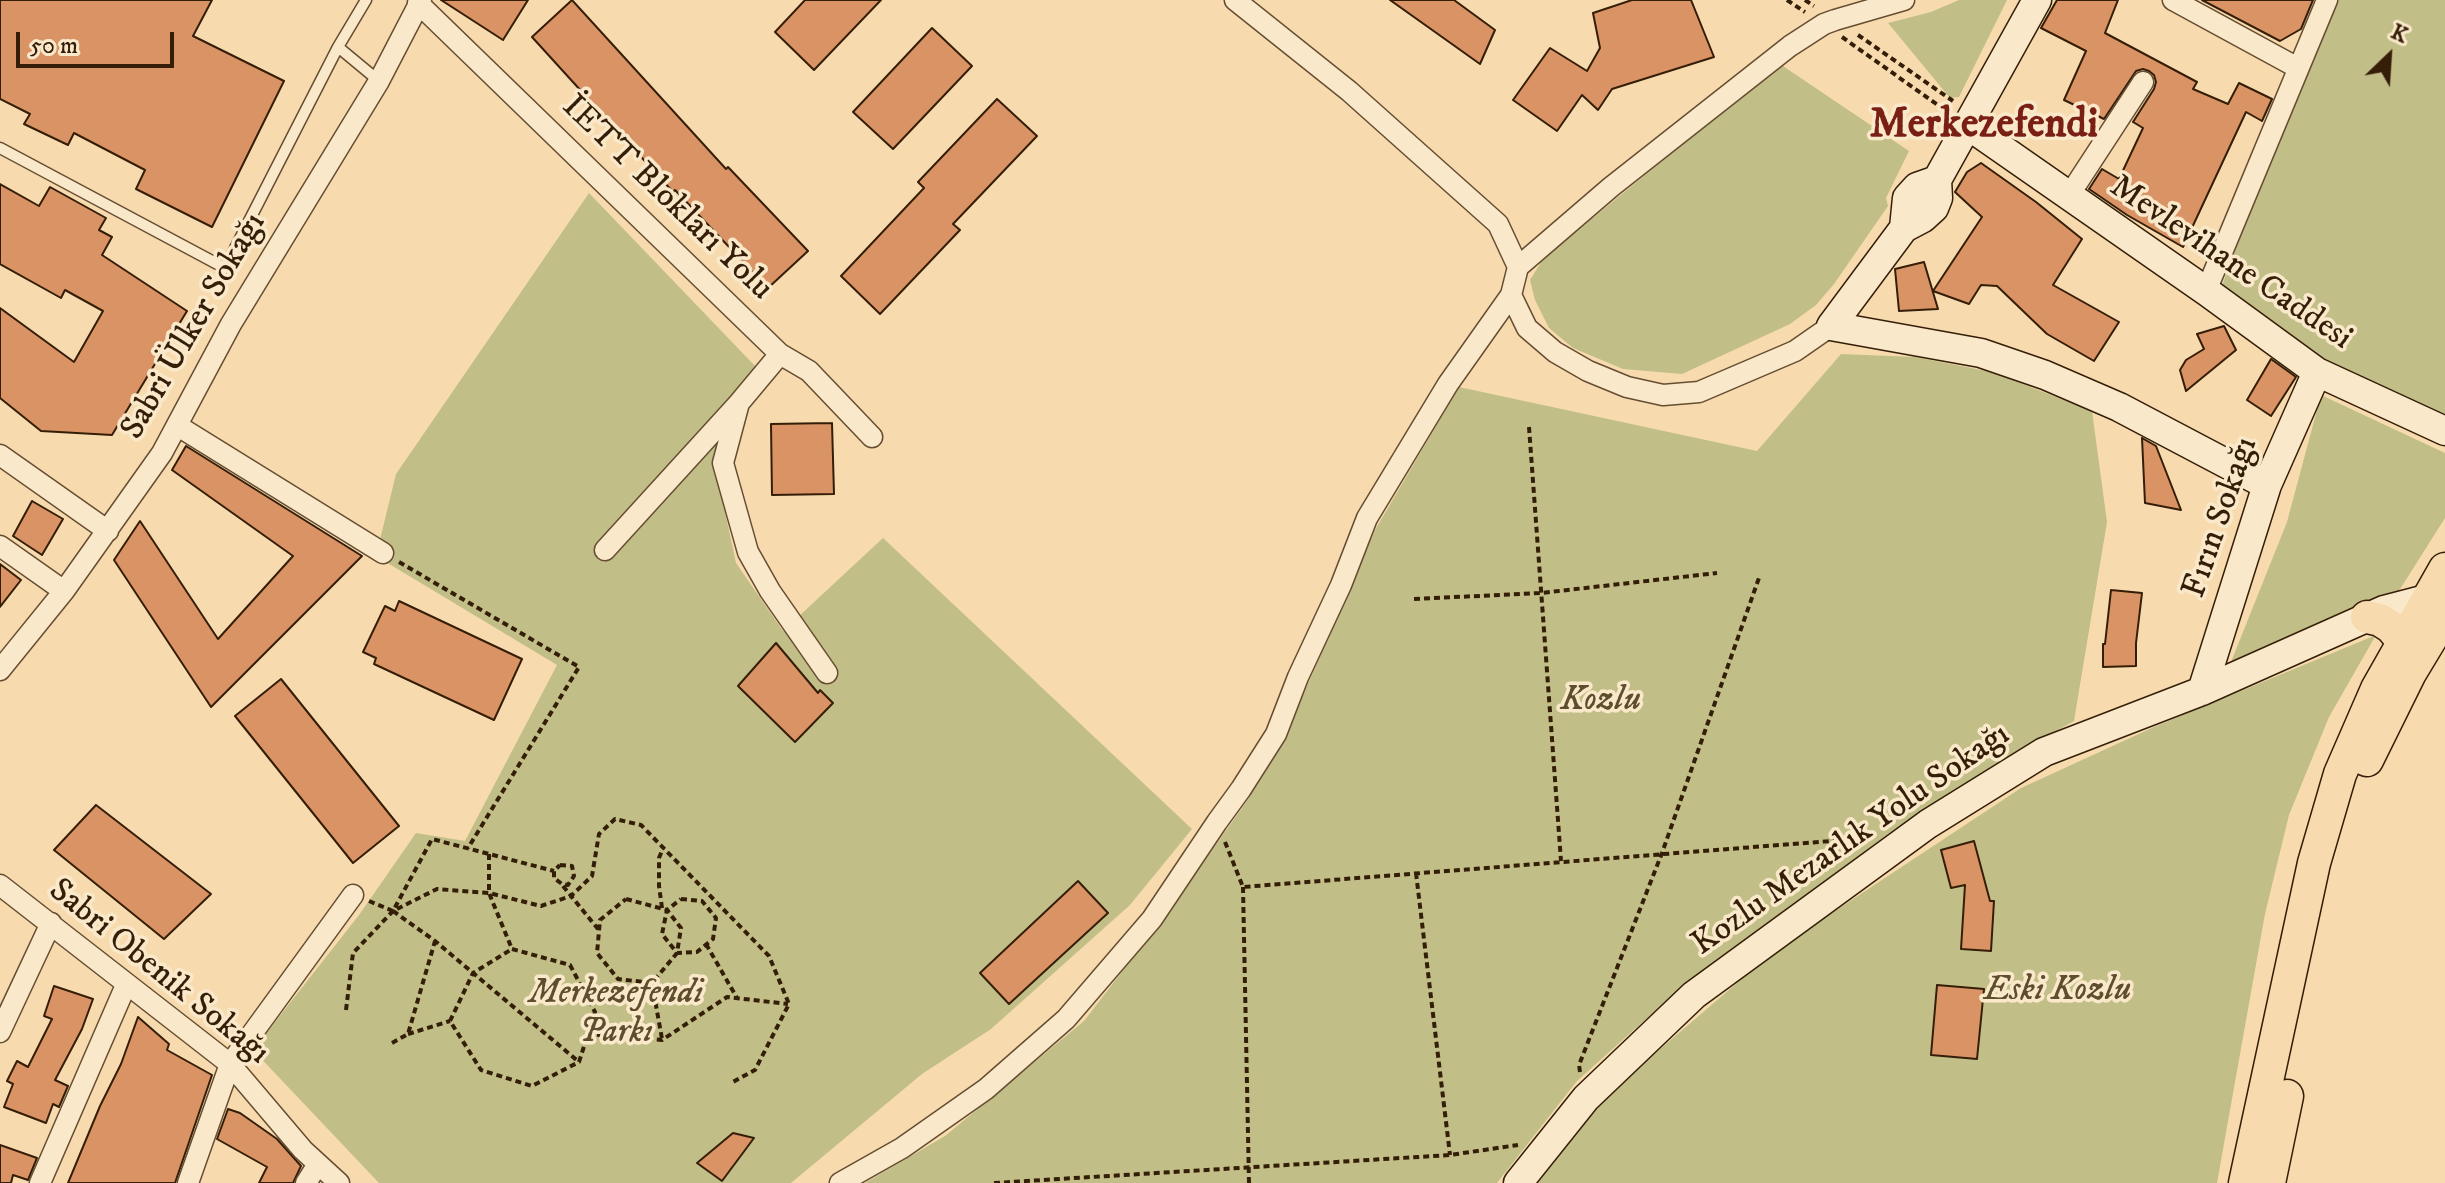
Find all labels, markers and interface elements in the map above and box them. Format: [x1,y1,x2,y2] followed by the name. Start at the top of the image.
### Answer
[20,16,178,66] scale bar
[2349,16,2429,96] north arrow
[2387,18,2412,49] text: K
[30,31,78,61] text: 50 m
[552,88,780,310] street label: İETT Blokları Yolu
[1870,102,2098,152] district label: Merkezefendi
[2101,168,2359,360] street label: Mevlevihane Caddesi
[114,207,276,447] street label: Sabri Ülker Sokağı
[2176,432,2268,604] street label: Fırın Sokağı
[1561,682,1641,722] park label: Kozlu
[1685,716,2019,966] street label: Kozlu Mezarlık Yolu Sokağı
[39,871,277,1075] street label: Sabri Obenik Sokağı
[1984,972,2132,1012] park label: Eski Kozlu
[529,975,703,1054] park label: Merkezefendi Parkı

